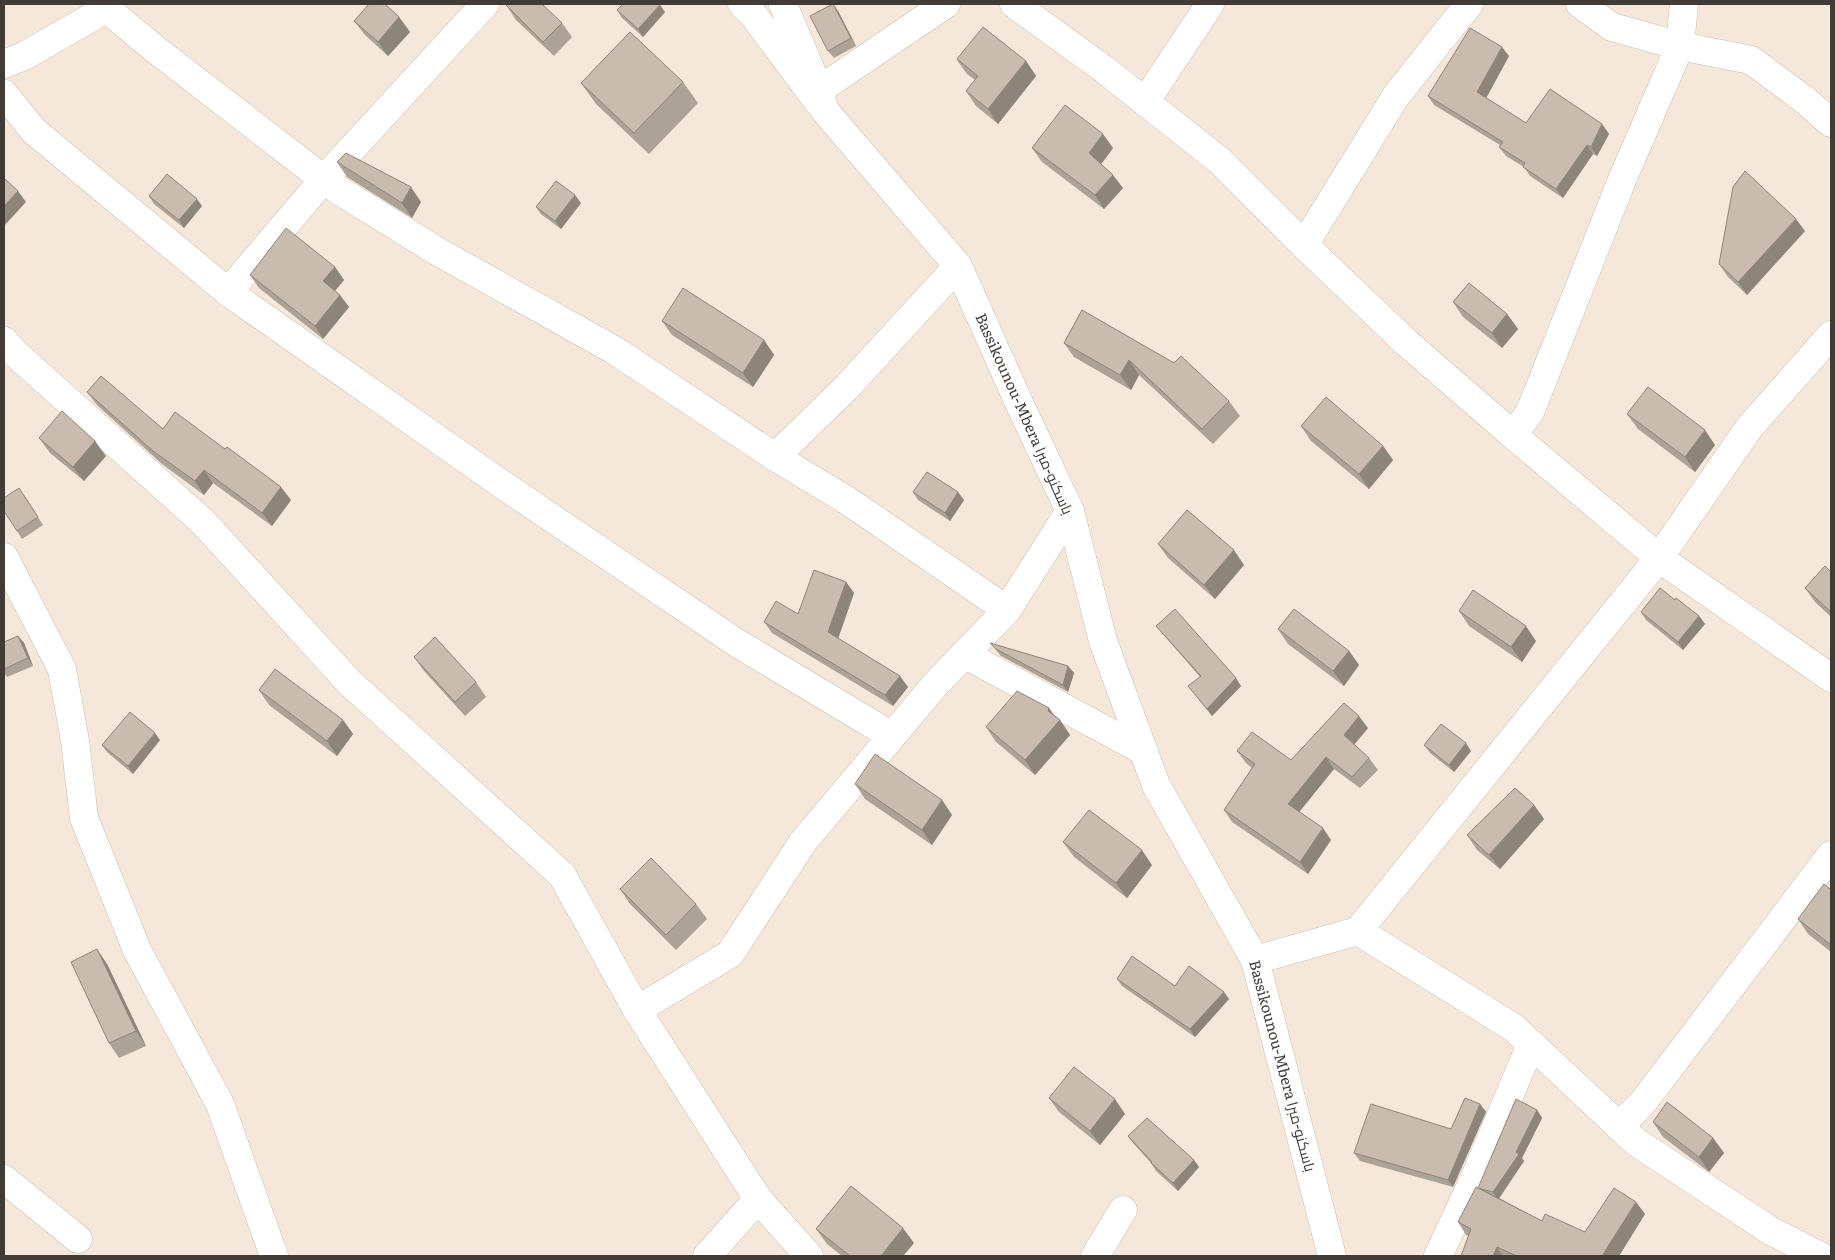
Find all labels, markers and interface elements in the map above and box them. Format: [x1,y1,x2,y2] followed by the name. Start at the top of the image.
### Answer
[970,309,1080,518] street label: Bassikounou-Mbera باسكنو-مبرا
[1244,957,1323,1174] street label: Bassikounou-Mbera باسكنو-مبرا

